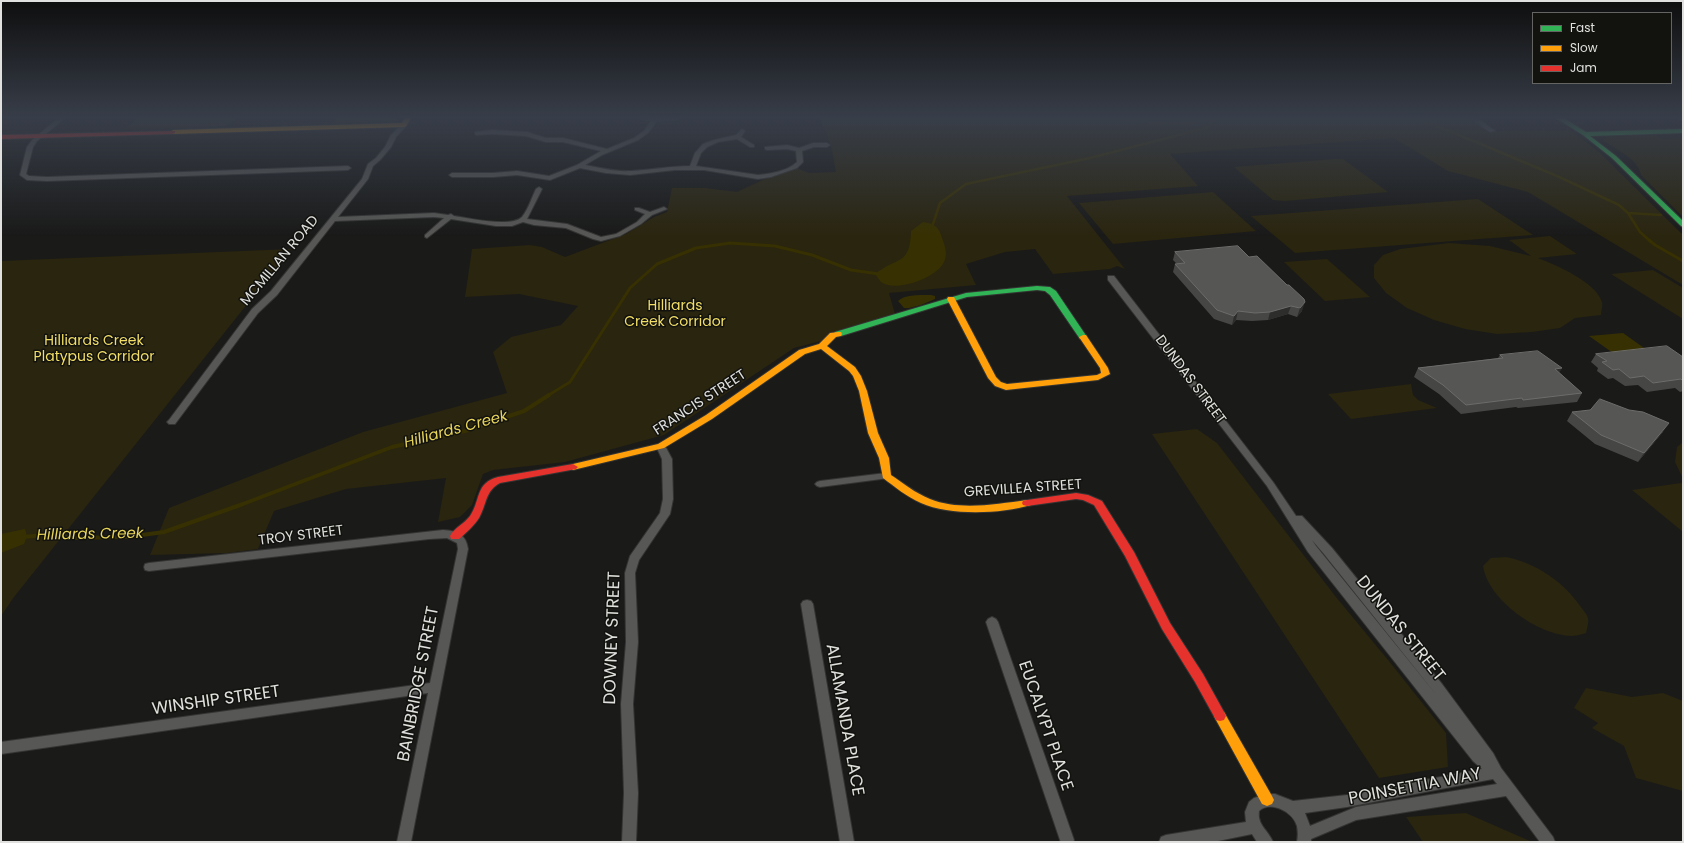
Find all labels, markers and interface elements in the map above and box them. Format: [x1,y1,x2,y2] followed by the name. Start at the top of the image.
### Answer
[1532,12,1672,84] legend
[1570,19,1595,36] text: Fast
[1570,39,1598,56] text: Slow
[1570,59,1597,76] text: Jam
[237,213,323,309] street label: MCMILLAN ROAD
[624,298,726,330] park label: Hilliards Creek Corridor
[1151,332,1229,428] street label: DUNDAS STREET
[34,333,154,366] park label: Hilliards Creek Platypus Corridor
[650,367,750,439] street label: FRANCIS STREET
[402,407,510,453] water label: Hilliards Creek
[963,476,1083,502] street label: GREVILLEA STREET
[258,522,344,550] street label: TROY STREET
[36,525,144,545] water label: Hilliards Creek
[600,571,626,705] street label: DOWNEY STREET
[1351,572,1449,686] street label: DUNDAS STREET
[394,605,444,763] street label: BAINBRIDGE STREET
[821,642,867,798] street label: ALLAMANDA PLACE
[1013,658,1077,794] street label: EUCALYPT PLACE
[151,682,281,720] street label: WINSHIP STREET
[1347,764,1483,810] street label: POINSETTIA WAY

